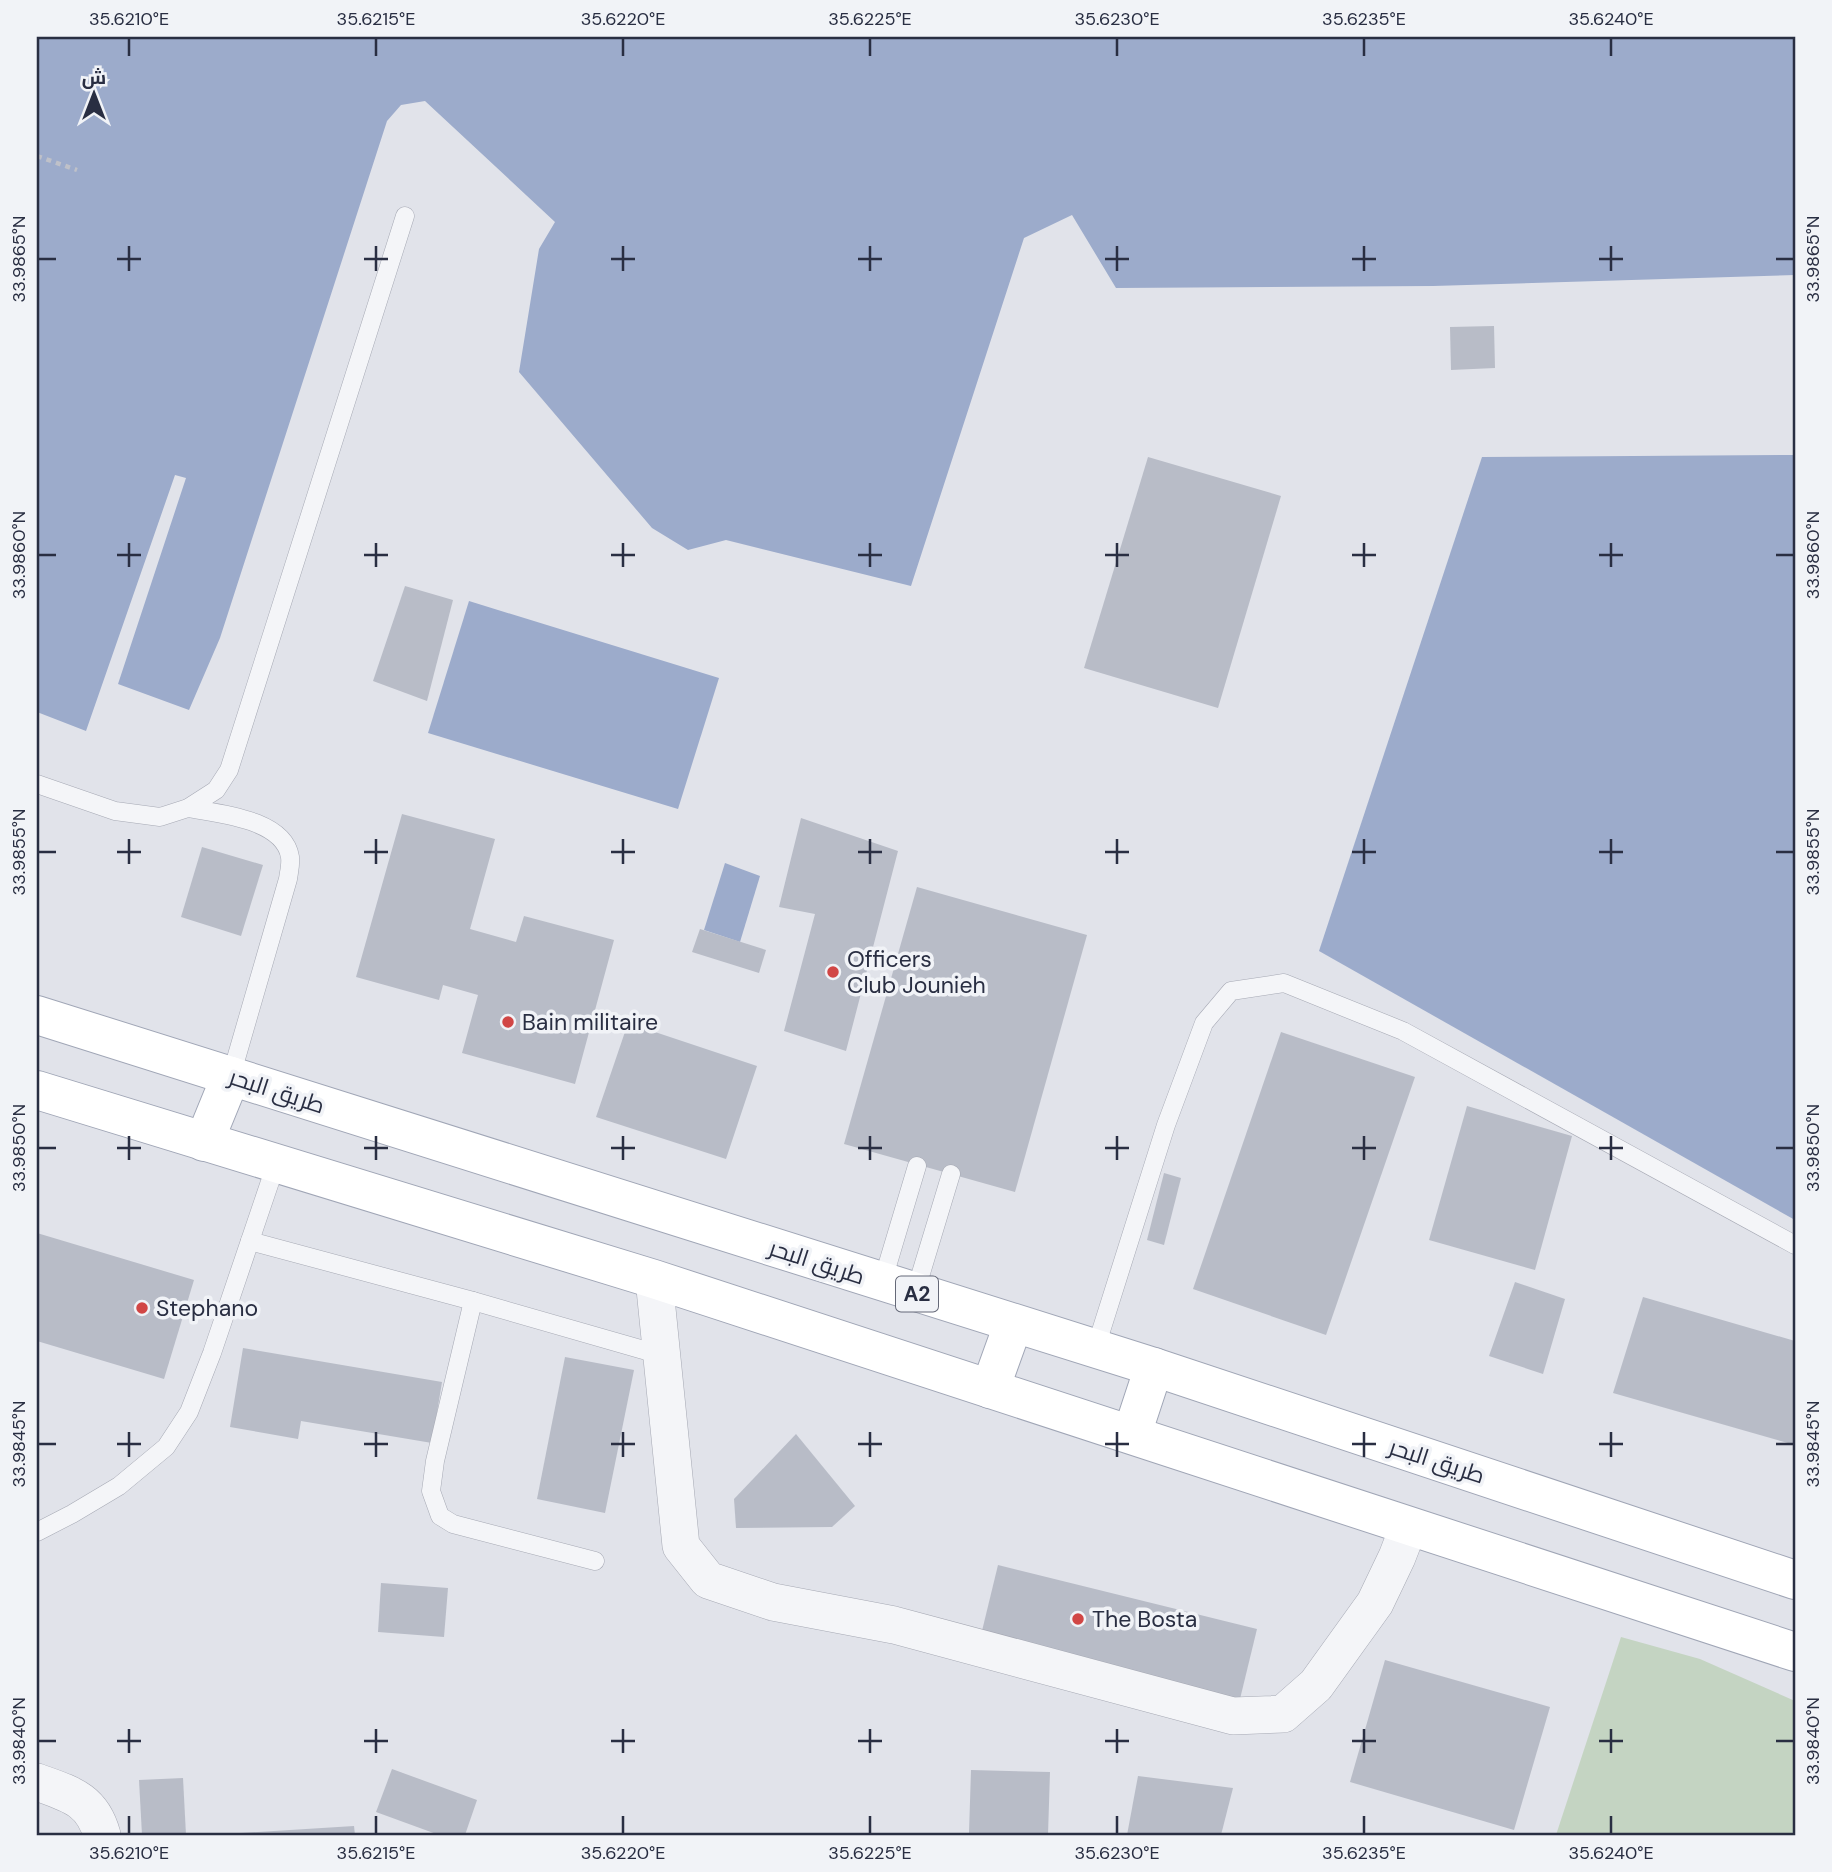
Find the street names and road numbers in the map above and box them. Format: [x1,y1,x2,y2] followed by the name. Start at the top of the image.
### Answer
[224,1061,329,1121] street label: طريق البحر
[764,1232,869,1292] street label: طريق البحر
[896,1276,938,1312] road number: A2
[1384,1431,1489,1491] street label: طريق البحر

